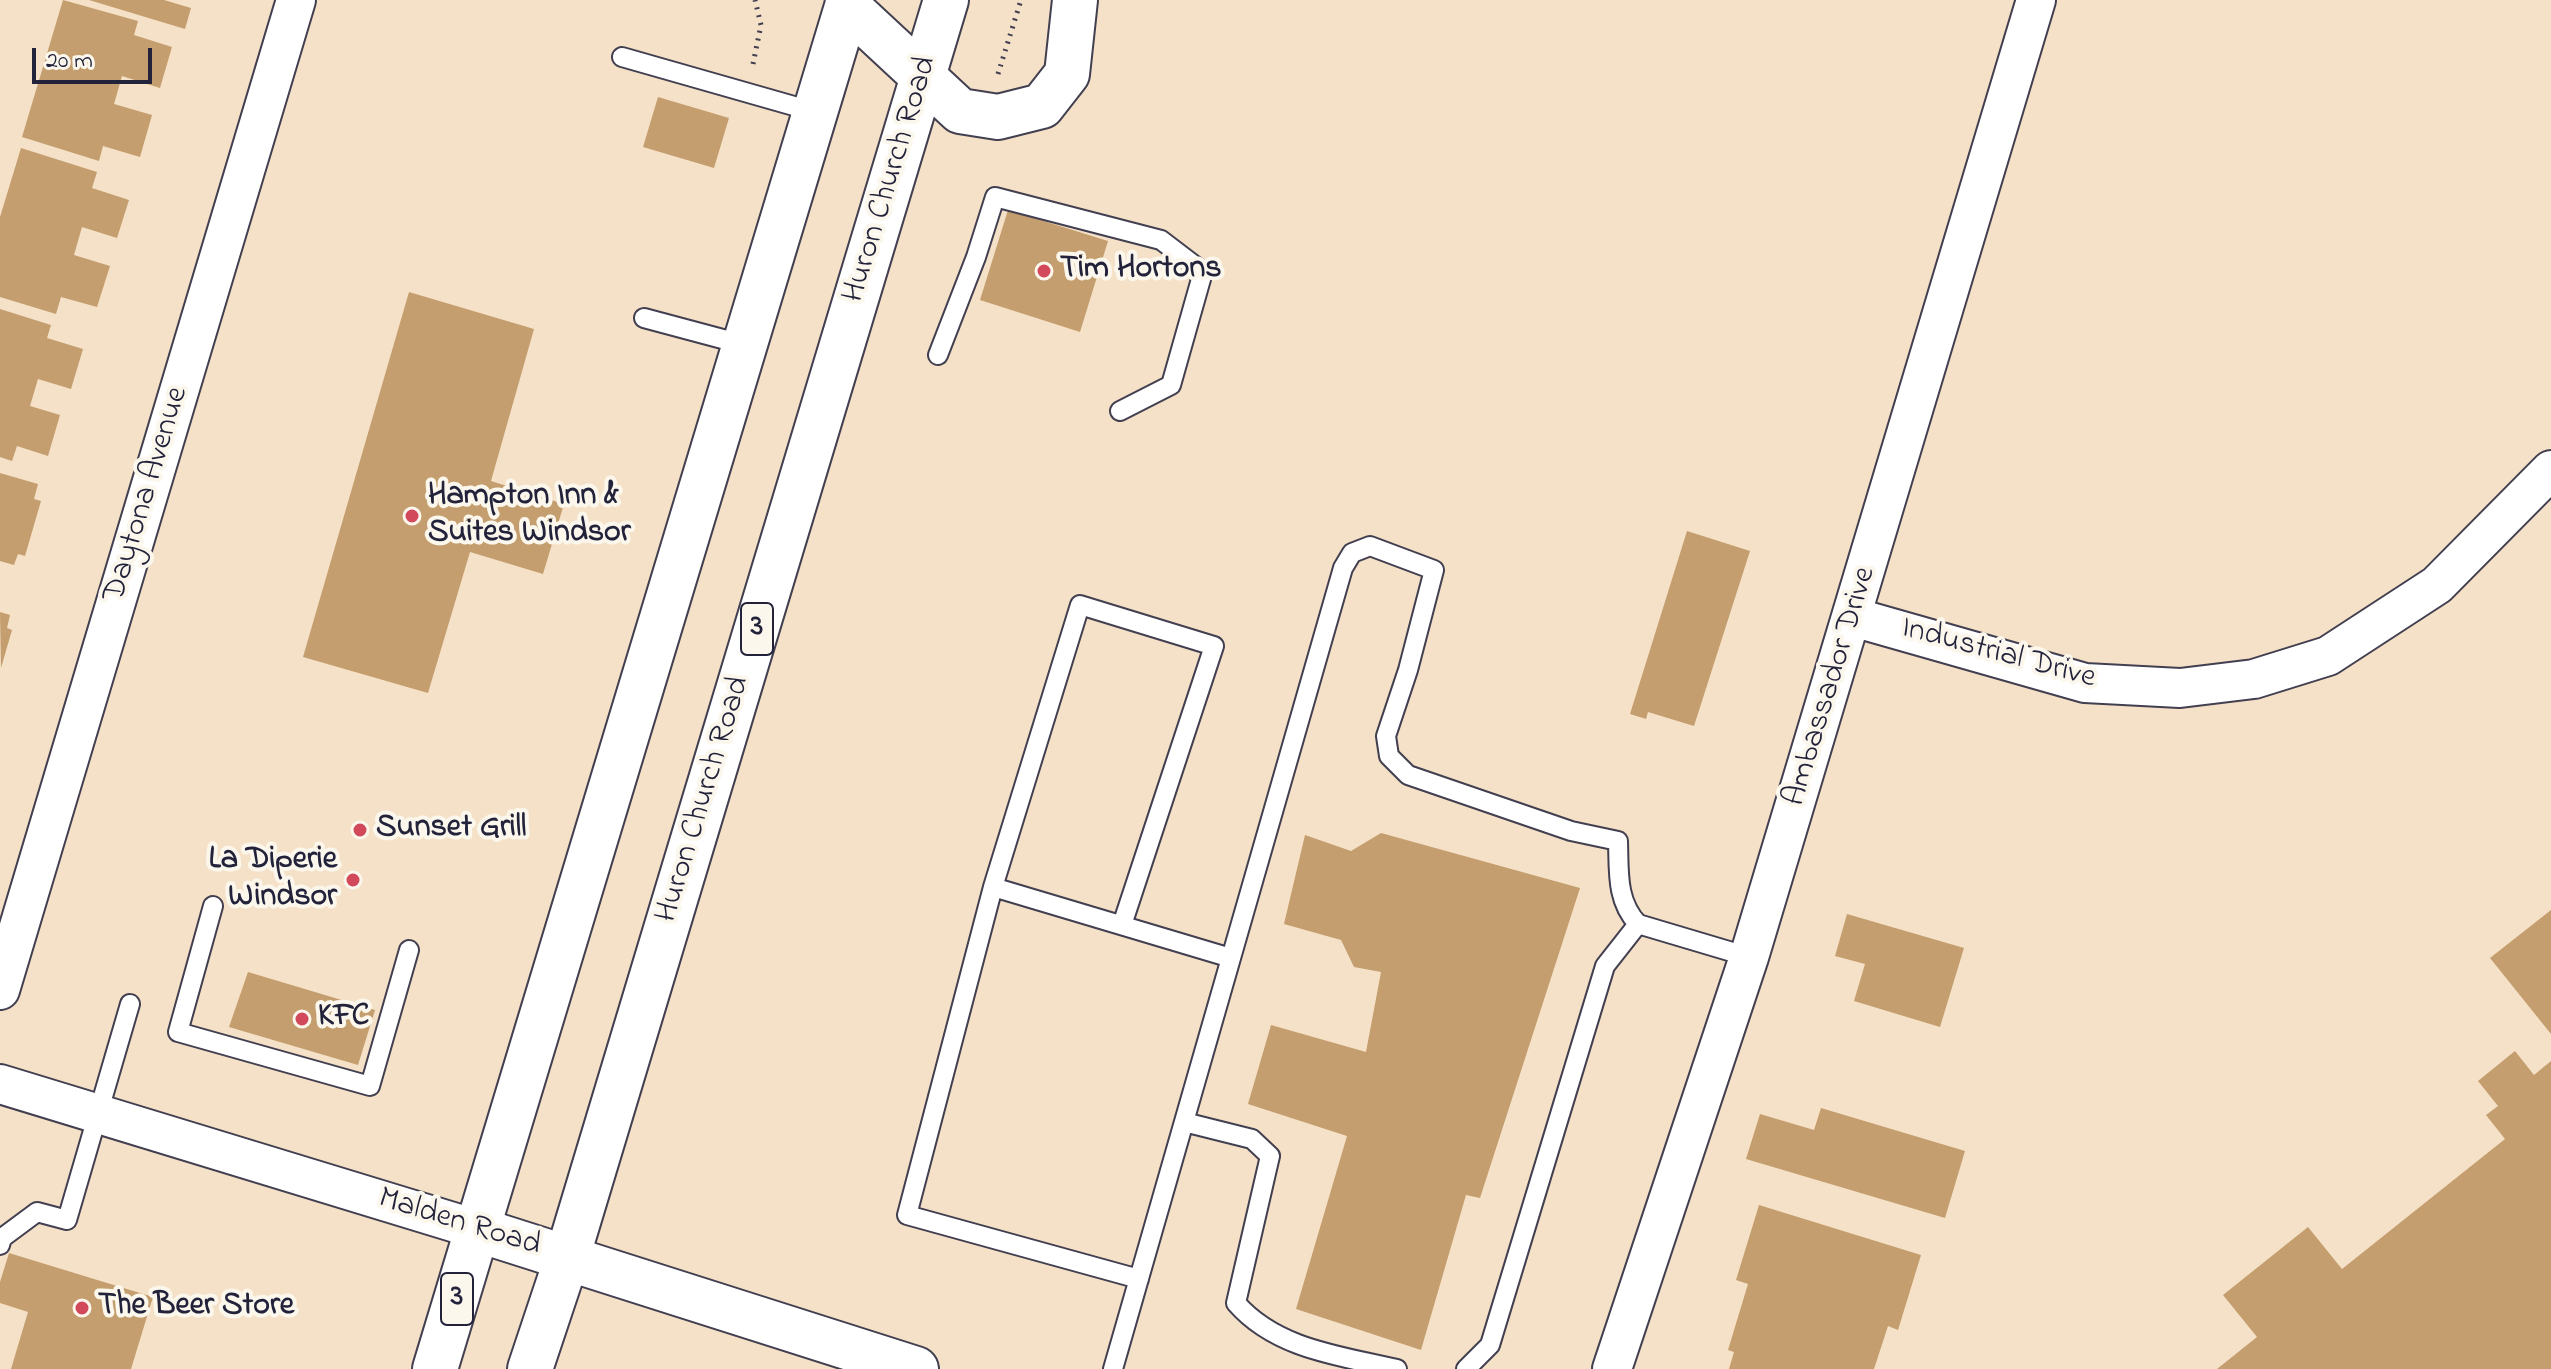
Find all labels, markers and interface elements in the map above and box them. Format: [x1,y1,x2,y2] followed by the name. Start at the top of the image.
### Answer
[36,32,156,82] scale bar
[46,44,93,79] text: 20 m
[836,52,948,308] street label: Huron Church Road
[1060,252,1222,290] place label: Tim Hortons
[1035,262,1053,280] marker: Tim Hortons
[97,383,199,607] street label: Daytona Avenue
[428,479,631,554] place label: Hampton Inn & Suites Windsor
[403,507,421,525] marker: Hampton Inn & Suites Windsor
[1777,563,1887,811] street label: Ambassador Drive
[741,603,773,655] road number: 3
[1897,611,2099,699] street label: Industrial Drive
[649,672,761,928] street label: Huron Church Road
[376,811,526,849] place label: Sunset Grill
[351,821,369,839] marker: Sunset Grill
[209,843,337,918] place label: La Diperie Windsor
[344,871,362,889] marker: La Diperie Windsor
[318,1000,369,1038] place label: KFC
[293,1010,311,1028] marker: KFC
[373,1181,545,1267] street label: Malden Road
[441,1273,473,1325] road number: 3
[98,1289,294,1327] place label: The Beer Store
[73,1299,91,1317] marker: The Beer Store

